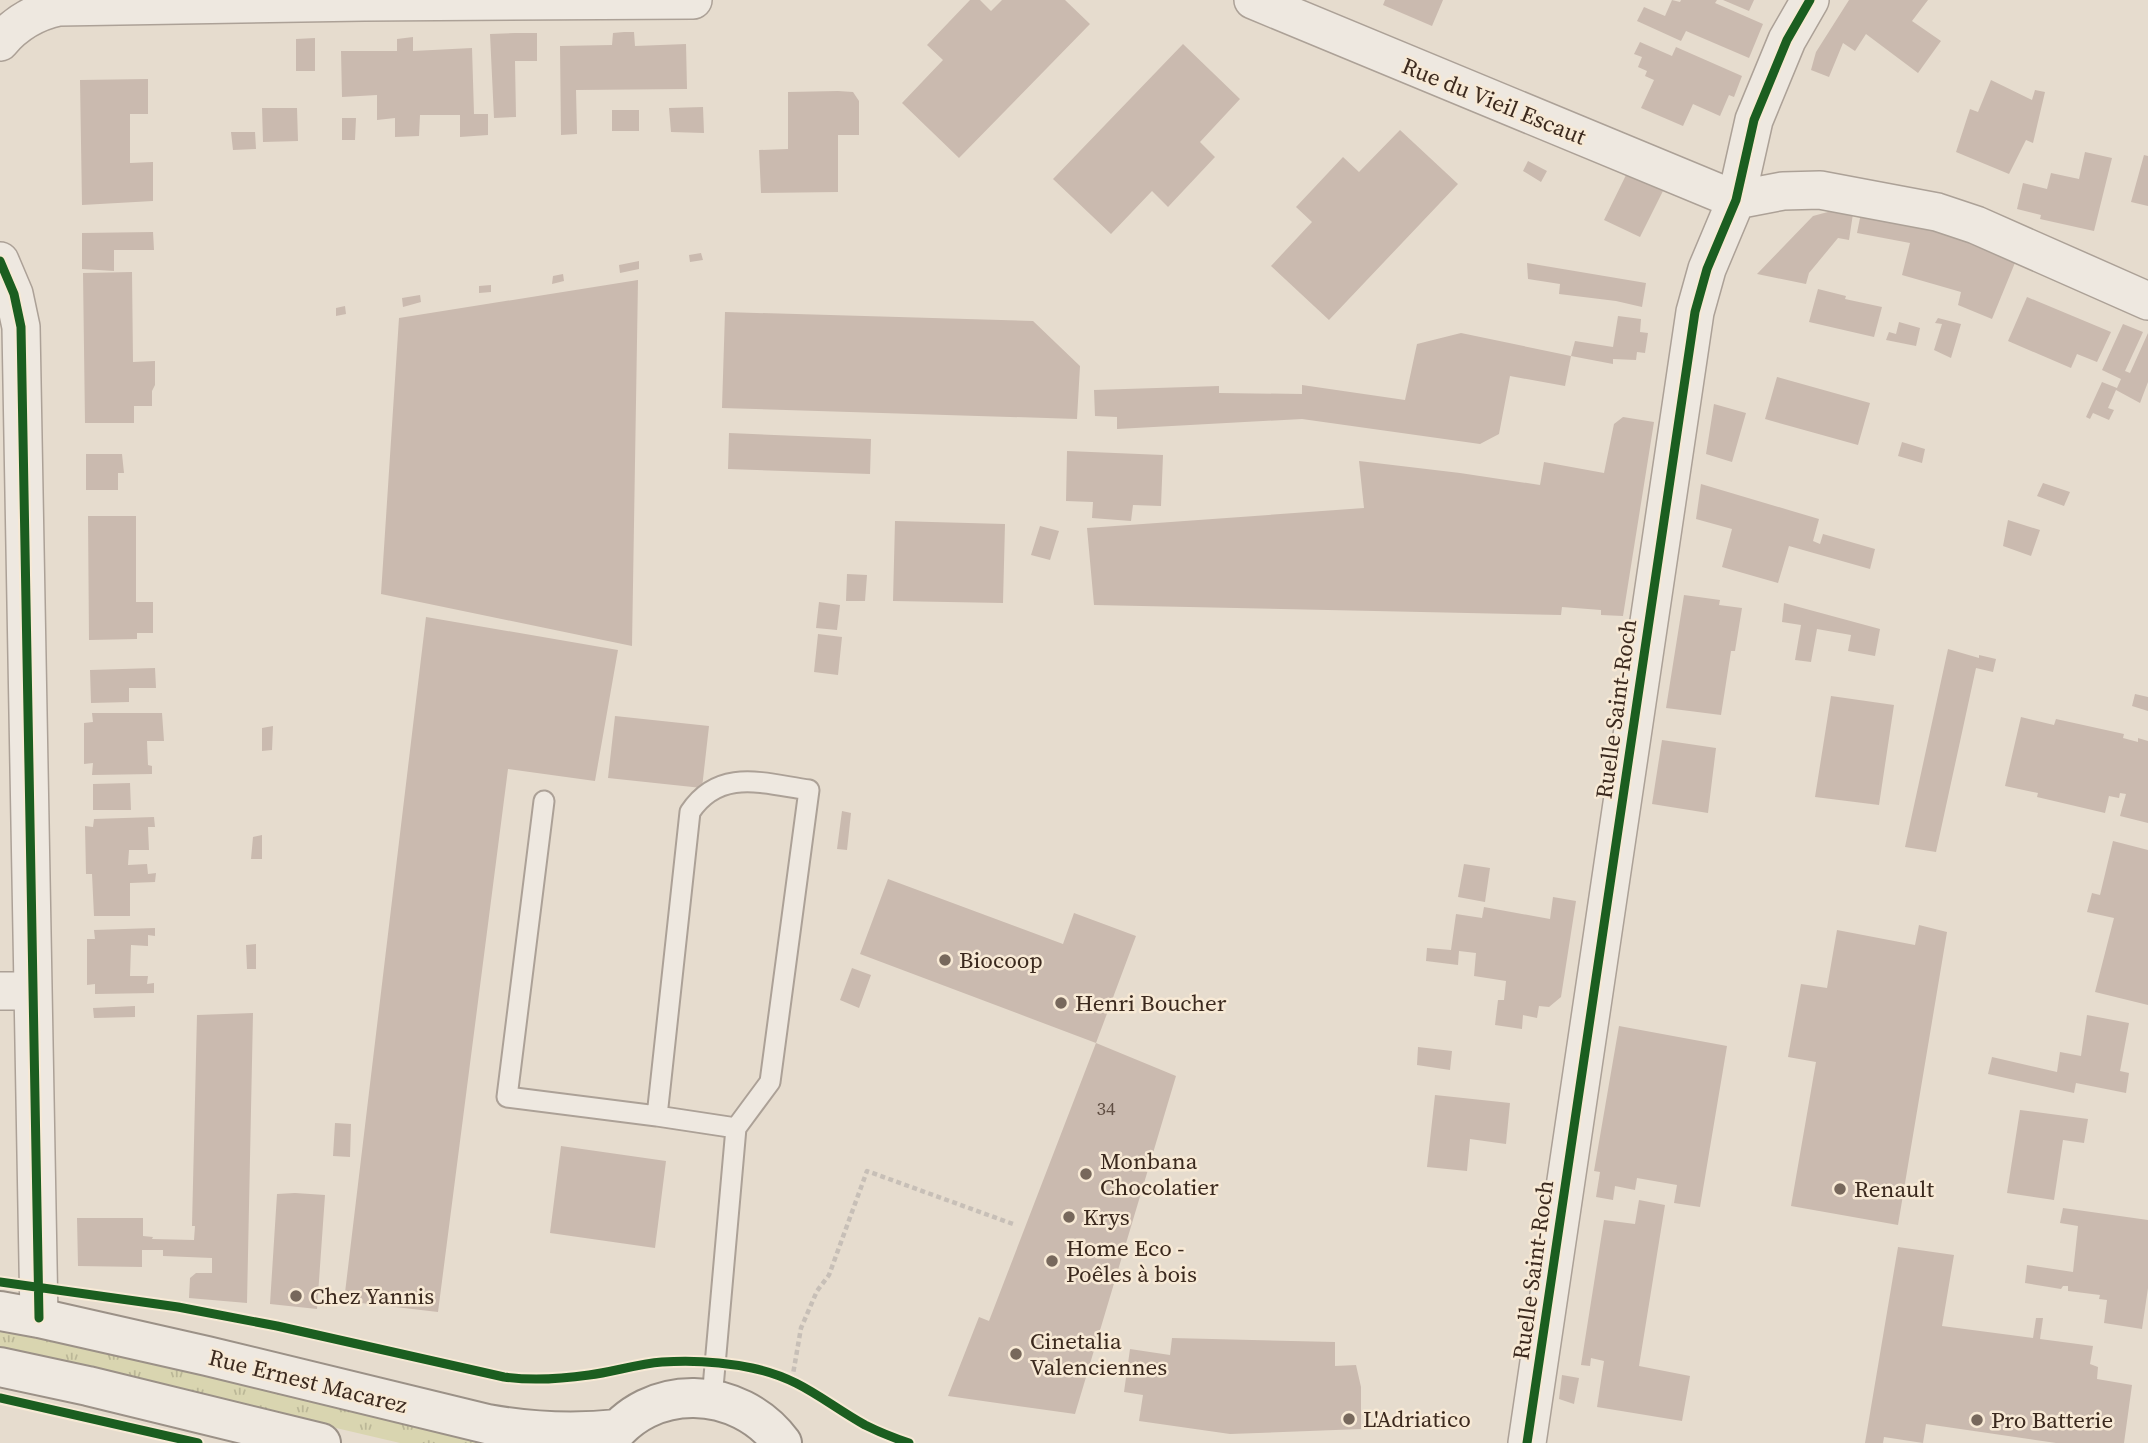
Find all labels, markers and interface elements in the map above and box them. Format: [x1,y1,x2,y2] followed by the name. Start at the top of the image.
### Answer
[1397,49,1591,153] street label: Rue du Vieil Escaut
[1588,617,1644,801] street label: Ruelle Saint-Roch
[959,944,1043,976] place label: Biocoop
[937,952,953,968] marker: Biocoop
[1075,987,1227,1019] place label: Henri Boucher
[1053,995,1069,1011] marker: Henri Boucher
[1096,1095,1116,1121] house number: 34
[1100,1145,1219,1203] place label: Monbana Chocolatier
[1078,1166,1094,1182] marker: Monbana Chocolatier
[1854,1173,1934,1205] place label: Renault
[1505,1178,1561,1362] street label: Ruelle Saint-Roch
[1832,1181,1848,1197] marker: Renault
[1083,1201,1130,1233] place label: Krys
[1061,1209,1077,1225] marker: Krys
[1066,1232,1197,1290] place label: Home Eco - Poêles à bois
[1044,1253,1060,1269] marker: Home Eco - Poêles à bois
[310,1280,434,1312] place label: Chez Yannis
[288,1288,304,1304] marker: Chez Yannis
[1030,1325,1167,1383] place label: Cinetalia Valenciennes
[205,1341,411,1421] street label: Rue Ernest Macarez
[1008,1346,1024,1362] marker: Cinetalia Valenciennes
[1363,1403,1471,1435] place label: L'Adriatico
[1991,1404,2113,1436] place label: Pro Batterie
[1341,1411,1357,1427] marker: L'Adriatico
[1969,1412,1985,1428] marker: Pro Batterie

